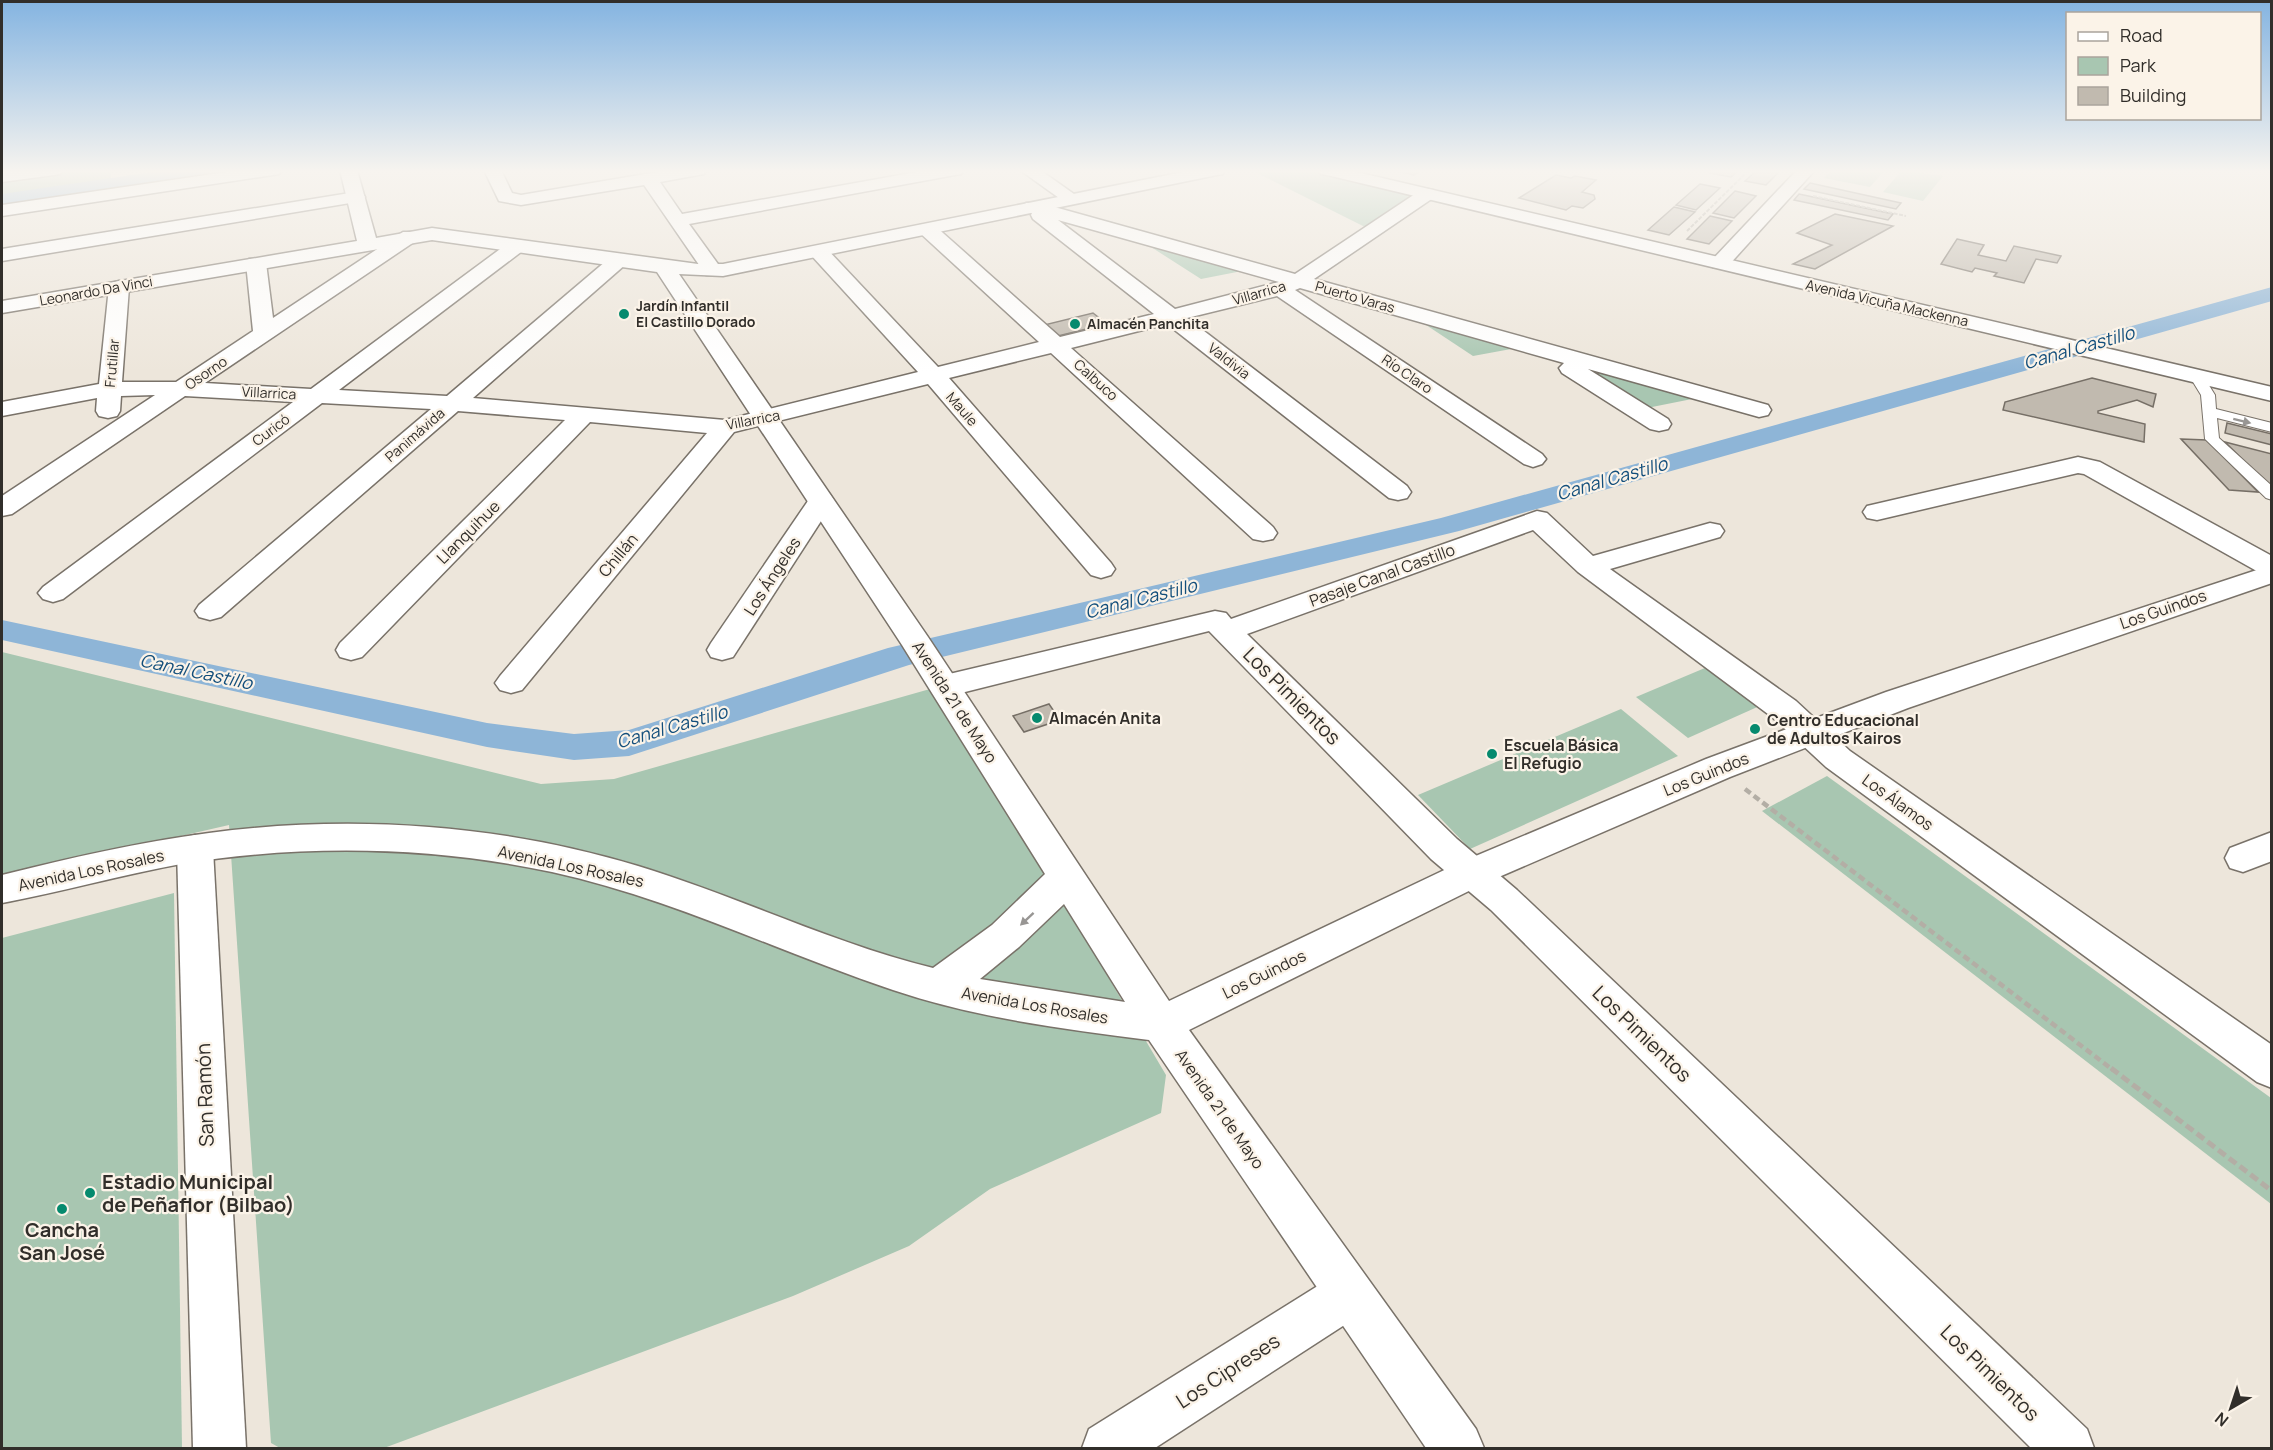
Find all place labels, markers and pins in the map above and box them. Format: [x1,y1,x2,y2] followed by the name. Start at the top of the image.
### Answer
[636,296,756,331] place label: Jardín Infantil El Castillo Dorado
[617,307,631,321] marker: Jardín Infantil El Castillo Dorado
[1087,314,1209,333] place label: Almacén Panchita
[1068,317,1082,331] marker: Almacén Panchita
[1049,707,1161,729] place label: Almacén Anita
[1767,709,1919,749] place label: Centro Educacional de Adultos Kairos
[1030,711,1044,725] marker: Almacén Anita
[1748,722,1762,736] marker: Centro Educacional de Adultos Kairos
[1504,734,1619,774] place label: Escuela Básica El Refugio
[1485,747,1499,761] marker: Escuela Básica El Refugio
[102,1168,295,1218] place label: Estadio Municipal de Peñaflor (Bilbao)
[83,1186,97,1200] marker: Estadio Municipal de Peñaflor (Bilbao)
[55,1202,69,1216] marker: Cancha San José
[19,1216,105,1266] place label: Cancha San José

